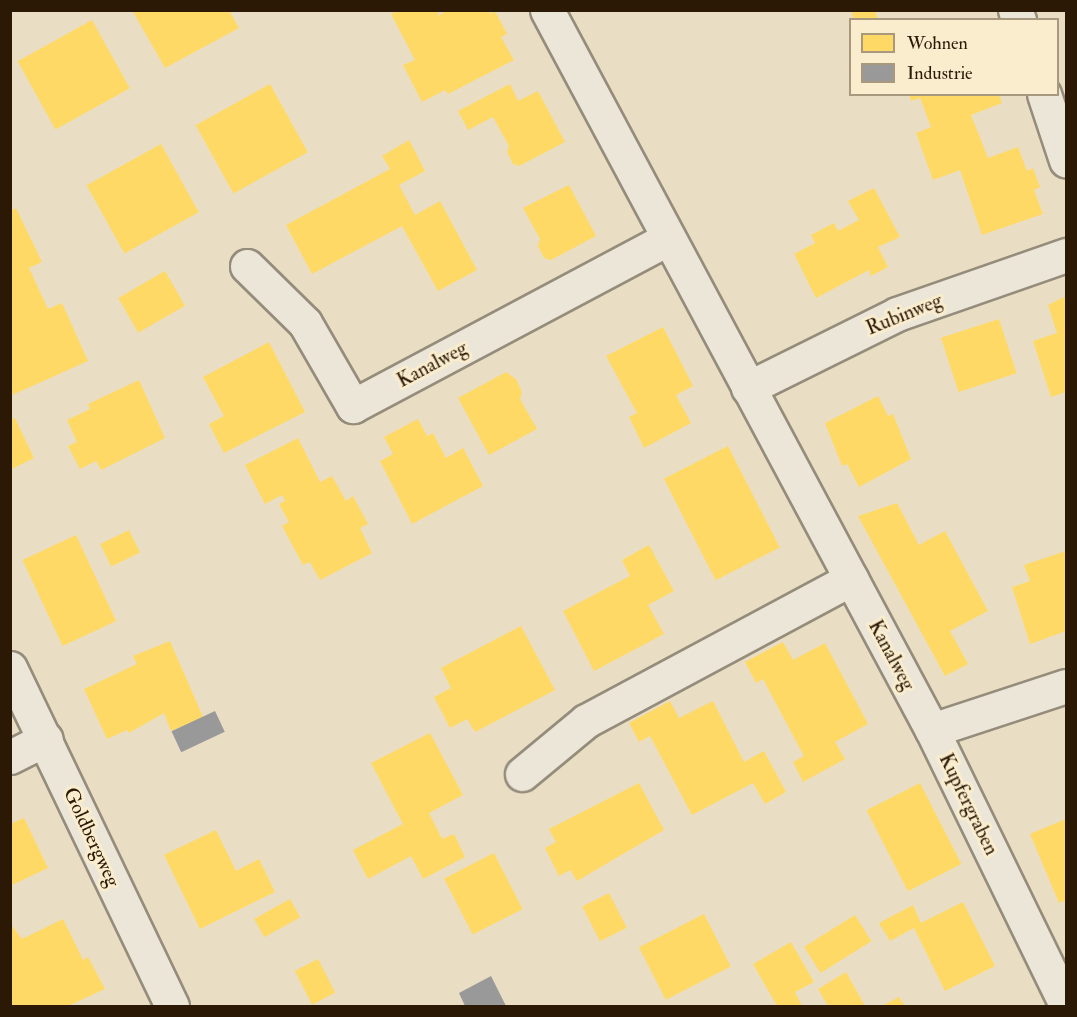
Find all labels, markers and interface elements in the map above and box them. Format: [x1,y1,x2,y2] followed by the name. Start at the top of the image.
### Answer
[849,18,1059,96] legend
[907,32,968,55] text: Wohnen
[907,62,973,85] text: Industrie
[862,288,946,340] street label: Rubinweg
[393,336,471,392] street label: Kanalweg
[864,616,920,694] street label: Kanalweg
[934,749,1004,859] street label: Kupfergraben
[59,783,125,891] street label: Goldbergweg

